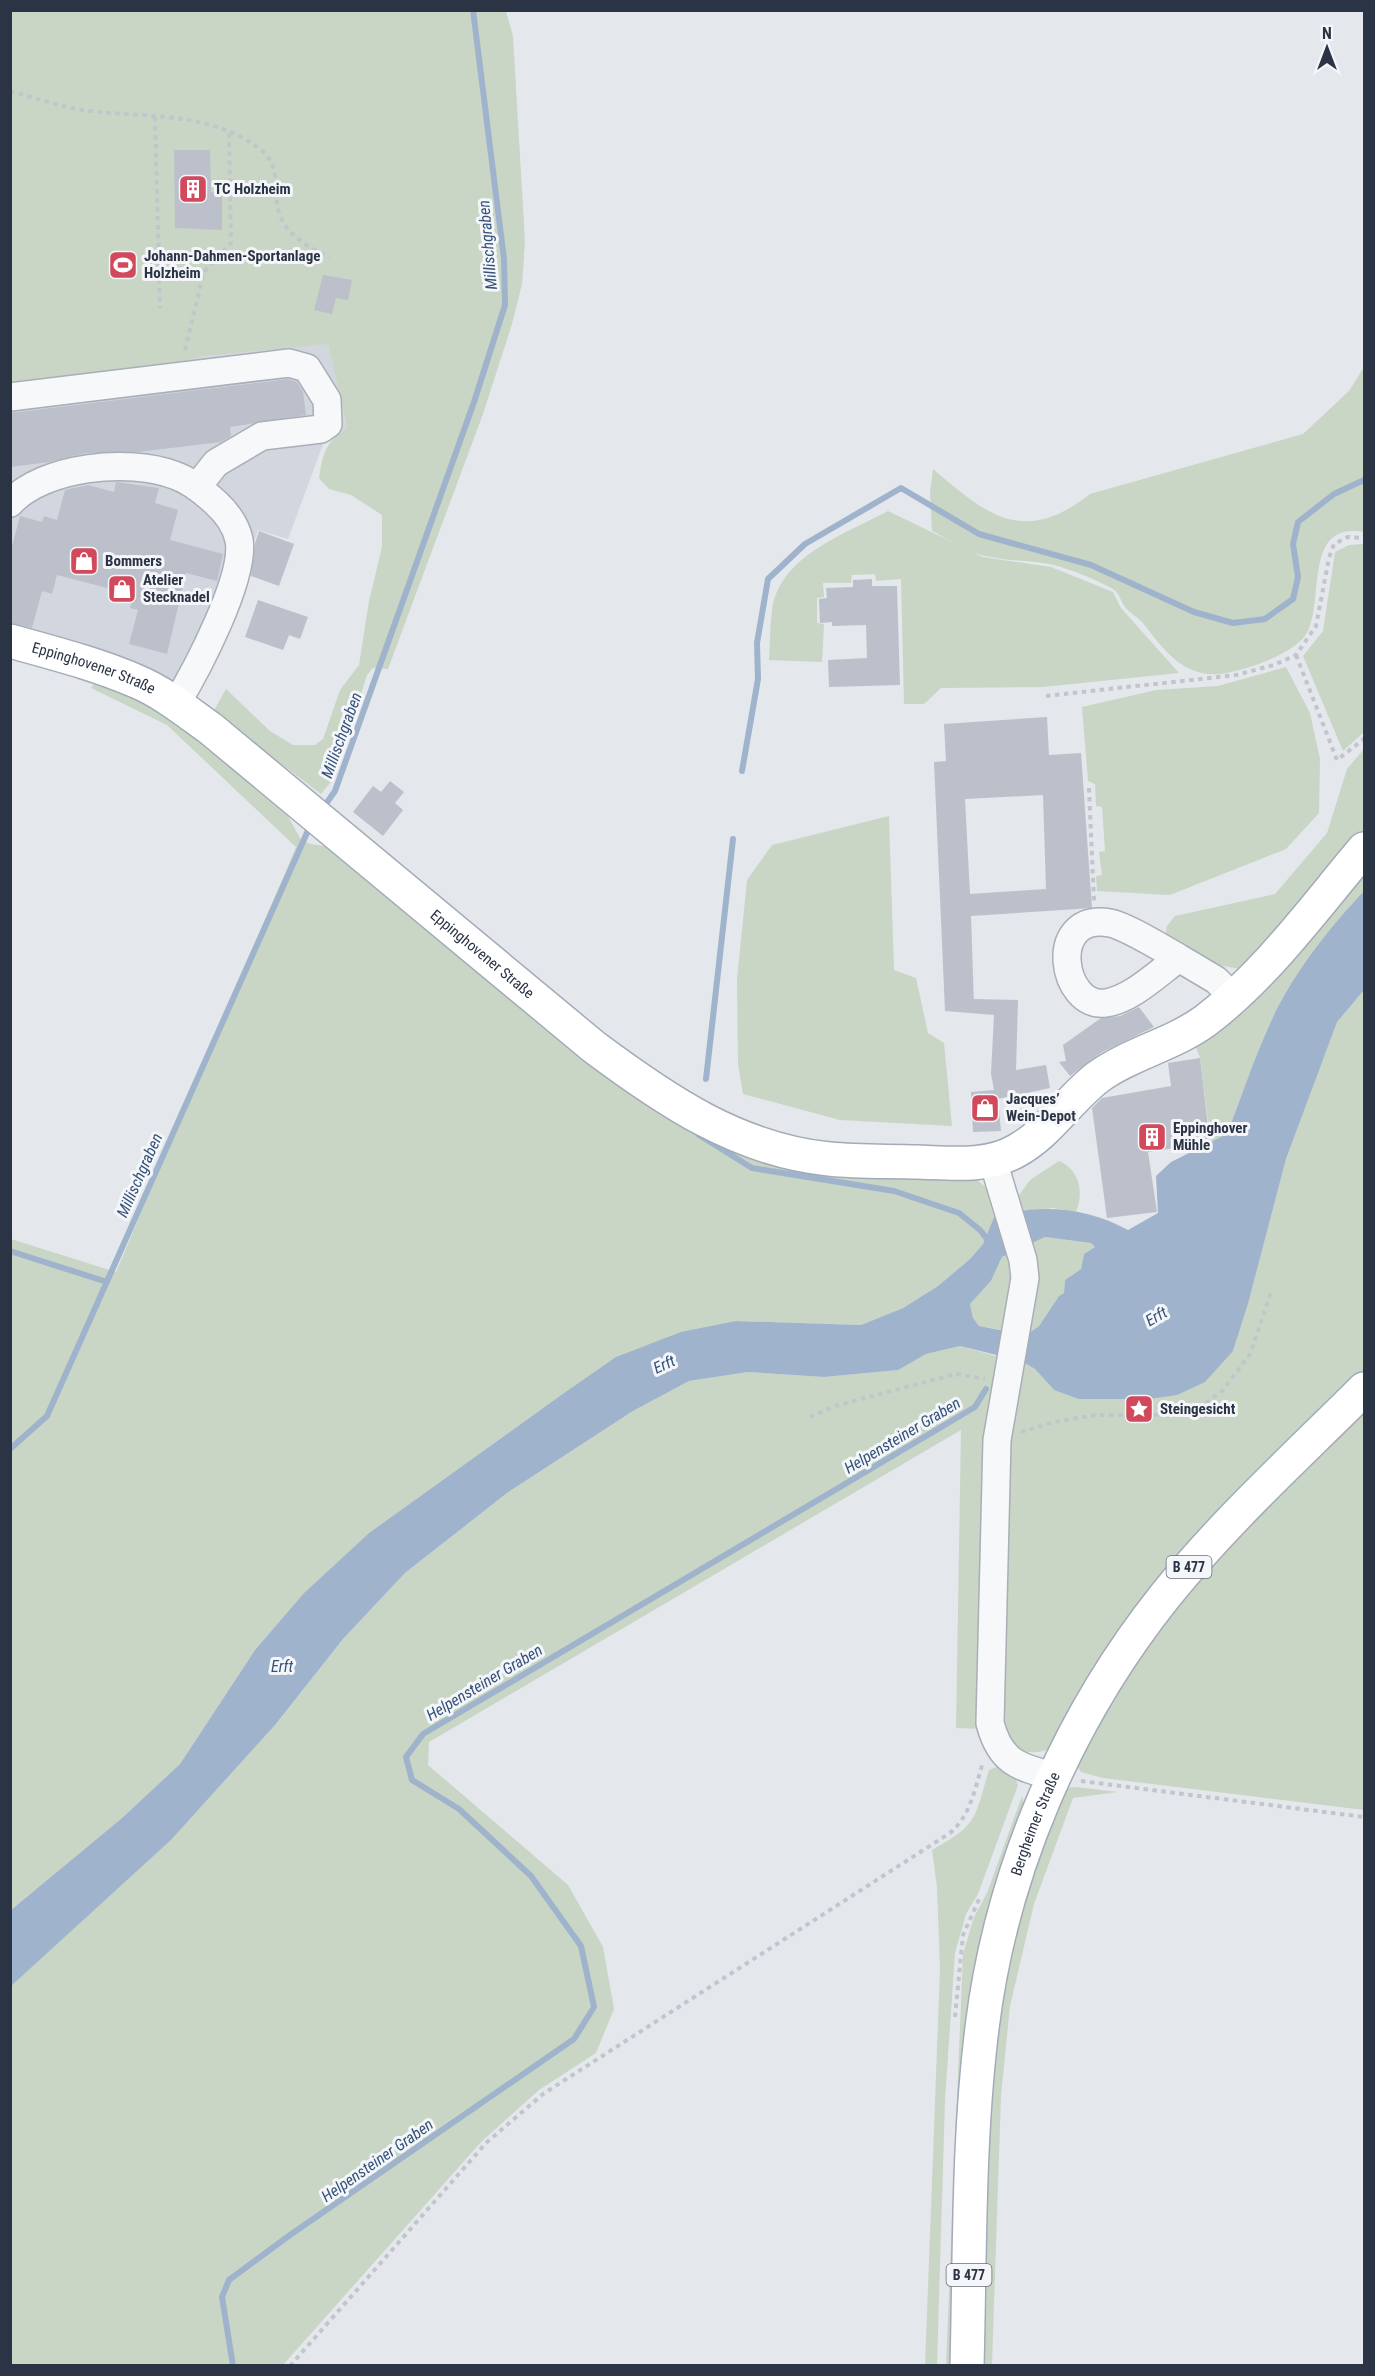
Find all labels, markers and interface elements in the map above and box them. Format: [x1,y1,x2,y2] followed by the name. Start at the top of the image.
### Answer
[1297,18,1357,78] north arrow
[1322,24,1332,43] text: N
[177,173,209,205] building icon: TC Holzheim
[214,180,291,198] place label: TC Holzheim
[474,199,501,290] water label: Millischgraben
[144,247,320,282] place label: Johann-Dahmen-Sportanlage Holzheim
[107,249,139,281] sports icon: Johann-Dahmen-Sportanlage Holzheim
[68,545,100,577] shop icon: Bommers
[105,552,162,570] place label: Bommers
[143,571,210,606] place label: Atelier Stecknadel
[106,573,138,605] shop icon: Atelier Stecknadel
[30,639,159,698] street label: Eppinghovener Straße
[317,690,366,781] water label: Millischgraben
[427,906,538,1002] street label: Eppinghovener Straße
[1006,1090,1076,1125] place label: Jacques’ Wein-Depot
[969,1092,1001,1124] shop icon: Jacques’ Wein-Depot
[1173,1119,1247,1154] place label: Eppinghover Mühle
[1136,1121,1168,1153] building icon: Eppinghover Mühle
[113,1130,166,1220] water label: Millischgraben
[1142,1302,1171,1330] water label: Erft
[650,1351,679,1378] water label: Erft
[841,1393,964,1478] water label: Helpensteiner Graben
[1123,1393,1155,1425] place icon: Steingesicht
[1160,1400,1236,1418] place label: Steingesicht
[1166,1556,1212,1578] road number: B 477
[423,1640,546,1725] water label: Helpensteiner Graben
[271,1657,293,1676] water label: Erft
[1007,1769,1064,1878] street label: Bergheimer Straße
[318,2115,437,2206] water label: Helpensteiner Graben
[946,2264,992,2286] road number: B 477

